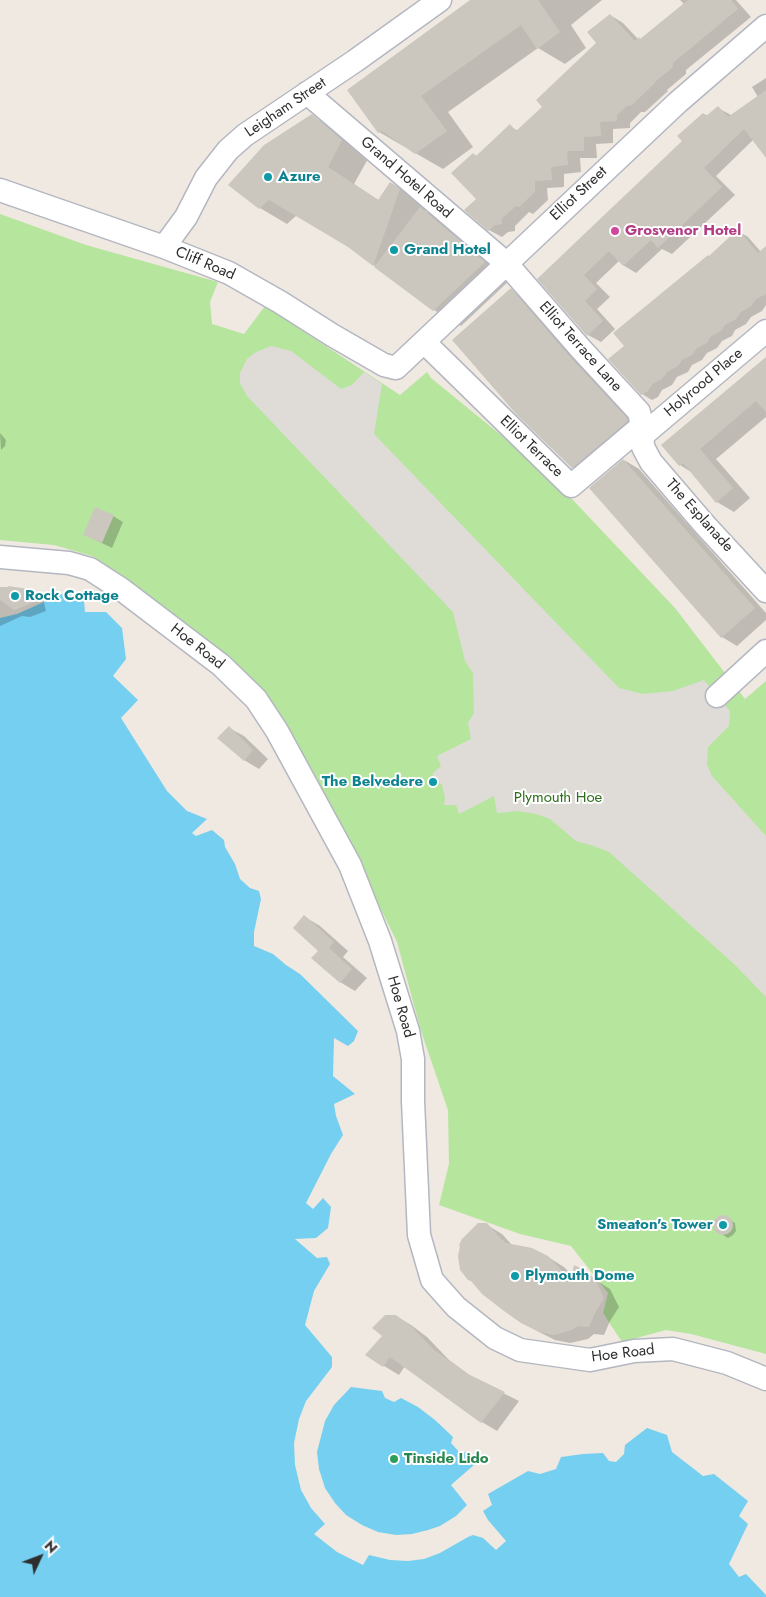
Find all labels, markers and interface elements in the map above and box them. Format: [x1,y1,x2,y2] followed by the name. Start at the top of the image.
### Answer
[242,74,330,142] street label: Leigham Street
[357,133,455,223] street label: Grand Hotel Road
[547,163,611,225] street label: Elliot Street
[278,168,321,186] place label: Azure
[262,171,274,183] marker: Azure
[625,222,741,240] place label: Grosvenor Hotel
[609,225,621,237] marker: Grosvenor Hotel
[404,241,491,259] place label: Grand Hotel
[172,243,238,285] street label: Cliff Road
[388,244,400,256] marker: Grand Hotel
[535,298,625,396] street label: Elliot Terrace Lane
[661,345,747,421] street label: Holyrood Place
[496,412,566,482] street label: Elliot Terrace
[662,476,736,556] street label: The Esplanade
[25,587,119,605] place label: Rock Cottage
[9,590,21,602] marker: Rock Cottage
[166,620,228,674] street label: Hoe Road
[322,773,423,791] place label: The Belvedere
[427,776,439,788] marker: The Belvedere
[514,789,602,807] park label: Plymouth Hoe
[383,974,417,1040] street label: Hoe Road
[597,1216,713,1234] place label: Smeaton's Tower
[717,1219,729,1231] marker: Smeaton's Tower
[525,1267,635,1285] place label: Plymouth Dome
[509,1270,521,1282] marker: Plymouth Dome
[590,1341,656,1367] street label: Hoe Road
[404,1450,489,1468] place label: Tinside Lido
[388,1453,400,1465] marker: Tinside Lido
[15,1532,65,1582] north arrow
[40,1536,62,1558] text: N

